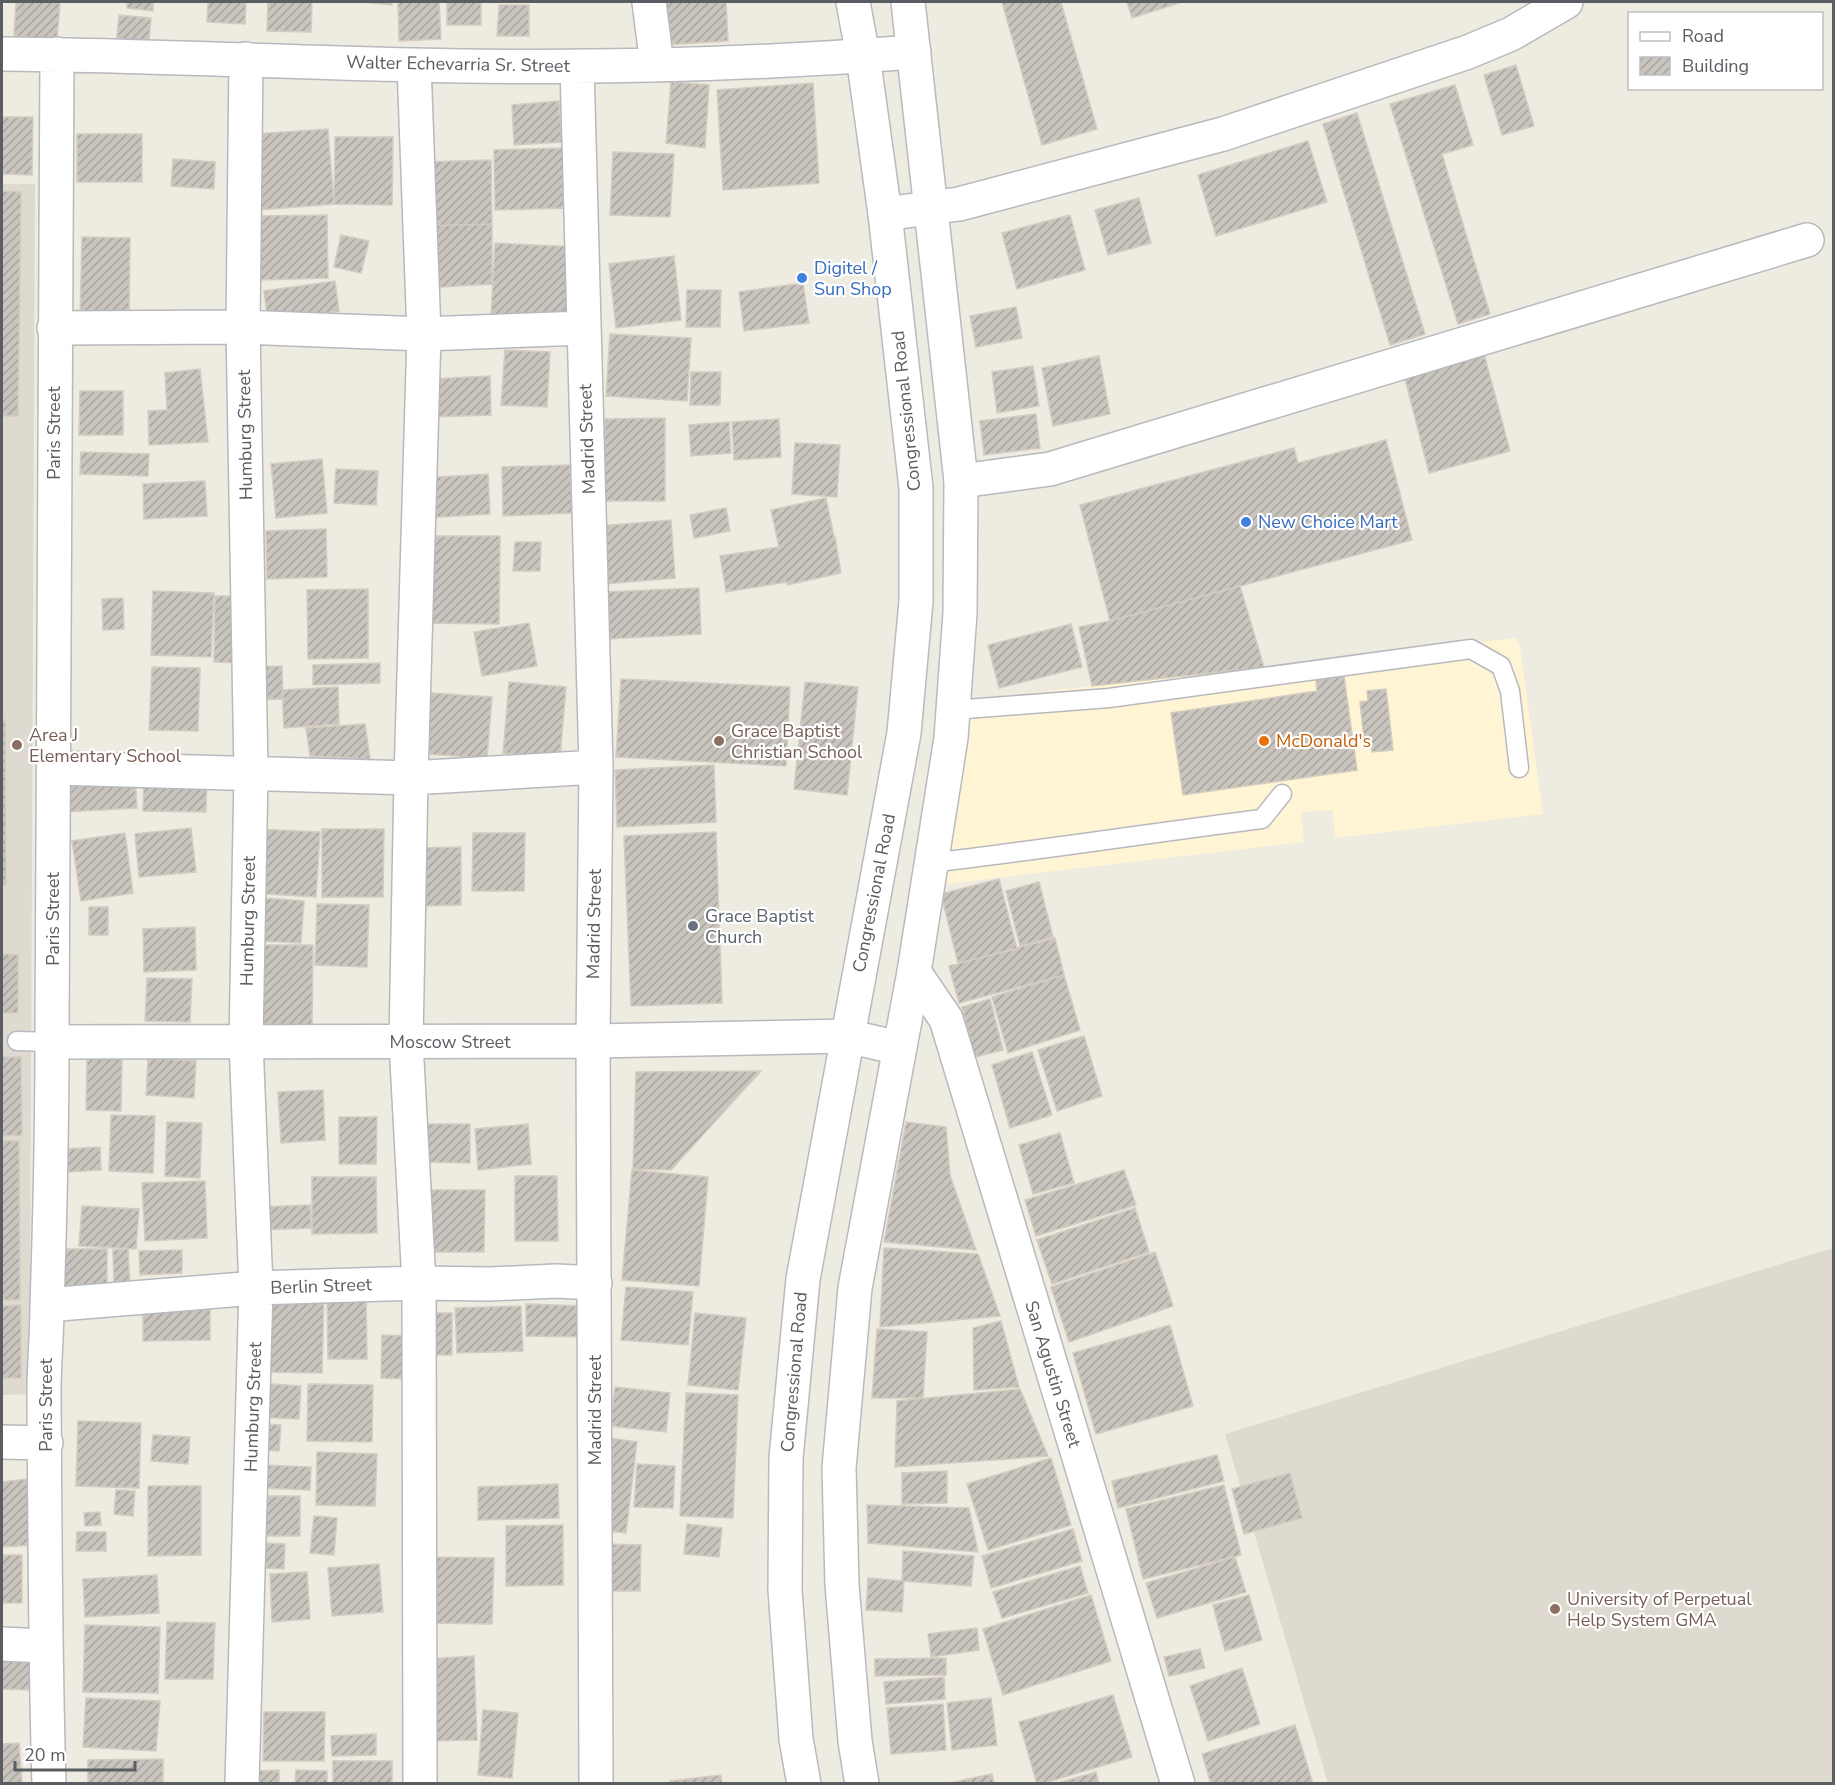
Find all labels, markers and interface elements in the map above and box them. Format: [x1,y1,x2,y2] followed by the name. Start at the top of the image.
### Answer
[1628,12,1823,90] legend
[1682,24,1724,48] text: Road
[346,50,571,78] street label: Walter Echevarria Sr. Street
[1682,54,1749,78] text: Building
[814,256,892,301] place label: Digitel / Sun Shop
[795,271,809,285] marker: Digitel / Sun Shop
[886,330,926,492] street label: Congressional Road
[232,369,258,500] street label: Humburg Street
[573,383,601,495] street label: Madrid Street
[42,386,66,480] street label: Paris Street
[1258,510,1398,534] place label: New Choice Mart
[1239,515,1253,529] marker: New Choice Mart
[731,719,863,764] place label: Grace Baptist Christian School
[29,723,182,768] place label: Area J Elementary School
[1276,729,1371,753] place label: McDonald's
[712,734,726,748] marker: Grace Baptist Christian School
[1257,734,1271,748] marker: McDonald's
[10,738,24,752] marker: Area J Elementary School
[847,812,901,974] street label: Congressional Road
[235,855,261,986] street label: Humburg Street
[581,868,607,979] street label: Madrid Street
[41,872,65,966] street label: Paris Street
[705,904,814,949] place label: Grace Baptist Church
[686,919,700,933] marker: Grace Baptist Church
[390,1030,511,1054] street label: Moscow Street
[270,1272,373,1300] street label: Berlin Street
[775,1291,813,1453] street label: Congressional Road
[1019,1298,1087,1451] street label: San Agustin Street
[239,1341,267,1473] street label: Humburg Street
[583,1354,607,1465] street label: Madrid Street
[34,1358,58,1452] street label: Paris Street
[1567,1587,1752,1632] place label: University of Perpetual Help System GMA
[1548,1602,1562,1616] marker: University of Perpetual Help System GMA
[15,1734,135,1772] scale bar
[24,1743,66,1767] text: 20 m

